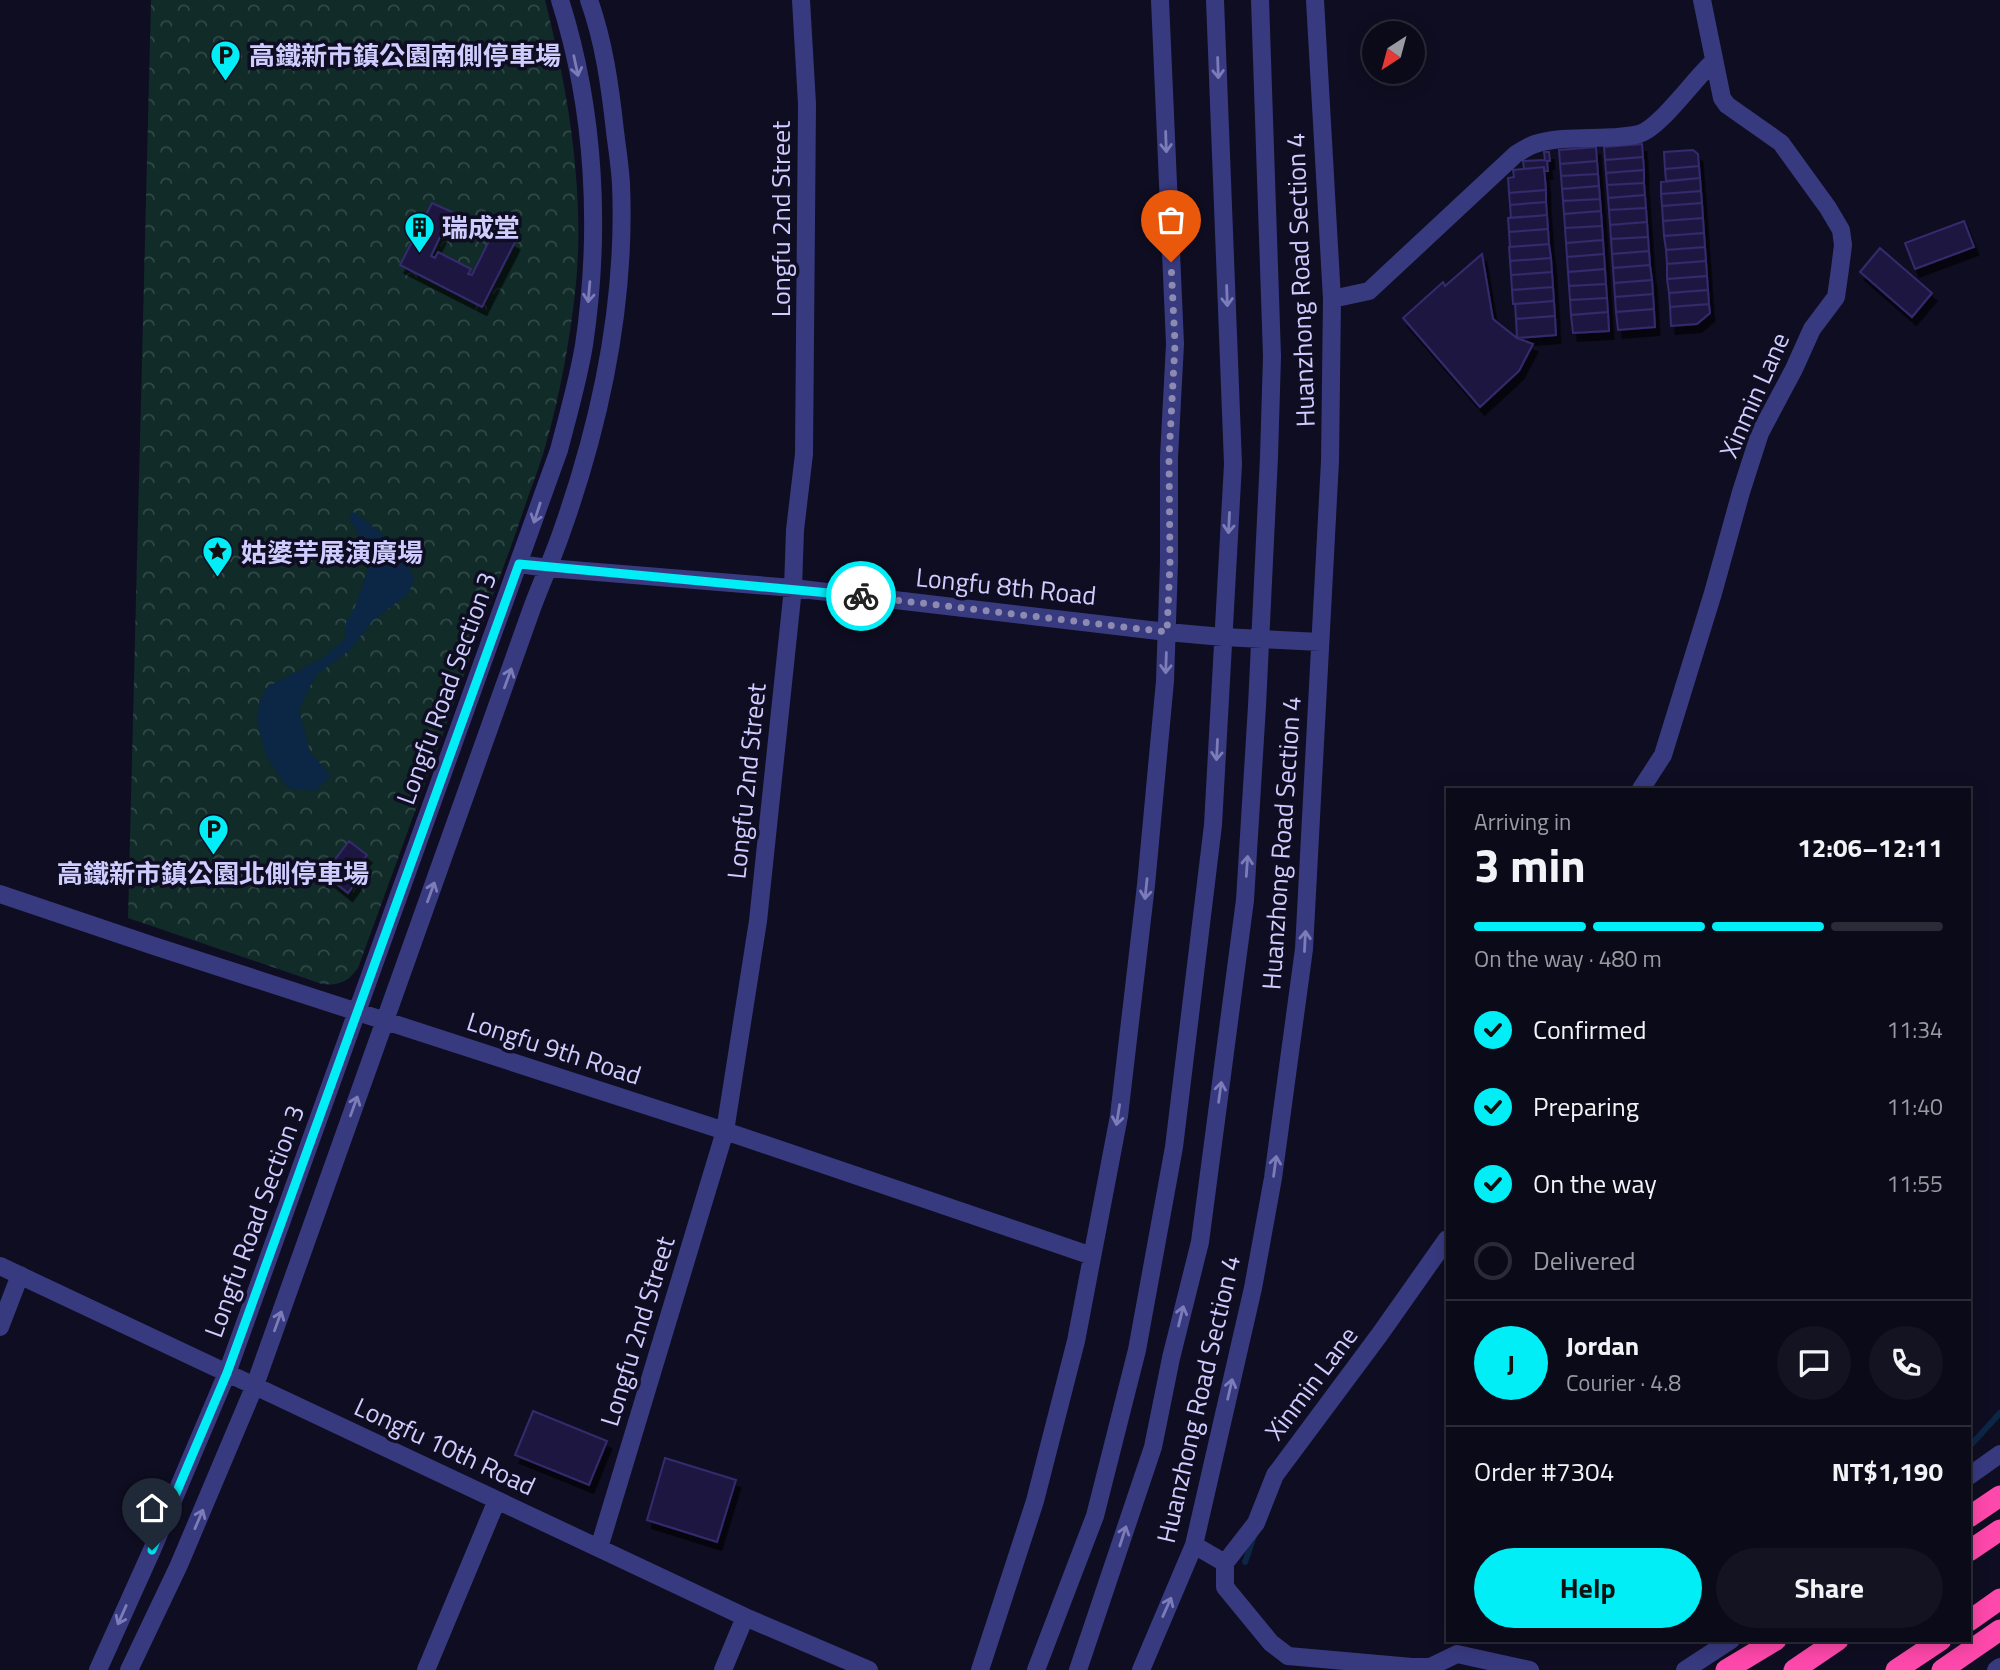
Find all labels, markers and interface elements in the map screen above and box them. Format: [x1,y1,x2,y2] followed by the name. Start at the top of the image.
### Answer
[1362,21,1424,84] north arrow
[1362,21,1425,84] map controls
[249,36,561,75] place label: 高鐵新市鎮公園南側停車場
[209,38,243,82] parking icon: 高鐵新市鎮公園南側停車場
[570,54,584,77] one-way arrow
[1211,56,1225,79] one-way arrow
[761,121,800,317] street label: Longfu 2nd Street
[1160,130,1173,153] one-way arrow
[1275,132,1325,428] street label: Huanzhong Road Section 4
[1141,190,1201,262] pin
[1152,201,1190,239] icon: bag
[442,208,520,247] place label: 瑞成堂
[402,210,436,254] building icon: 瑞成堂
[582,280,595,303] one-way arrow
[1221,284,1234,307] one-way arrow
[1709,326,1799,464] street label: Xinmin Lane
[529,501,542,523] one-way arrow
[1223,511,1236,534] one-way arrow
[241,533,423,572] place label: 姑婆芋展演廣場
[201,535,235,579] place icon: 姑婆芋展演廣場
[914,557,1098,615] street label: Longfu 8th Road
[826,561,896,631] courier
[386,566,506,810] street label: Longfu Road Section 3
[842,577,880,615] icon: bike
[1159,651,1172,674] one-way arrow
[503,668,515,690] one-way arrow
[716,681,776,881] street label: Longfu 2nd Street
[1251,695,1311,991] street label: Huanzhong Road Section 4
[1210,738,1223,761] one-way arrow
[1474,804,1571,839] text: Arriving in
[196,813,230,857] parking icon: 高鐵新市鎮公園北側停車場
[1797,828,1943,867] text: 12:06–12:11
[1474,830,1586,900] text: 3 min
[57,854,369,893] place label: 高鐵新市鎮公園北側停車場
[1241,856,1254,878] one-way arrow
[1139,877,1152,900] one-way arrow
[426,882,438,904] one-way arrow
[1298,930,1311,953] one-way arrow
[1474,941,1662,976] text: On the way · 480 m
[462,1001,646,1095] street label: Longfu 9th Road
[1533,1010,1647,1049] text: Confirmed
[1474,1011,1512,1049] icon: check
[1886,1012,1943,1047] text: 11:34
[1213,1081,1226,1104] one-way arrow
[1533,1087,1639,1126] text: Preparing
[1474,1088,1512,1126] icon: check
[1886,1089,1943,1124] text: 11:40
[349,1096,361,1118] one-way arrow
[194,1099,314,1343] street label: Longfu Road Section 3
[1111,1103,1124,1126] one-way arrow
[1268,1155,1281,1178] one-way arrow
[1533,1164,1657,1203] text: On the way
[1474,1165,1512,1203] icon: check
[1886,1166,1943,1201] text: 11:55
[590,1231,684,1431] street label: Longfu 2nd Street
[1533,1241,1636,1280] text: Delivered
[1146,1251,1250,1547] street label: Huanzhong Road Section 4
[1175,1305,1188,1328] one-way arrow
[273,1310,285,1332] one-way arrow
[1255,1318,1367,1448] street label: Xinmin Lane
[1566,1326,1639,1365] text: Jordan
[1777,1326,1851,1400] button: chat
[1869,1326,1943,1400] button: phone
[1507,1344,1515,1383] text: J
[1566,1365,1681,1400] text: Courier · 4.8
[1223,1378,1237,1401] one-way arrow
[348,1387,542,1505] street label: Longfu 10th Road
[1474,1452,1614,1491] text: Order #7304
[1832,1452,1943,1491] text: NT$1,190
[122,1478,182,1550] pin
[133,1489,171,1527] icon: home
[193,1509,206,1530] one-way arrow
[1118,1525,1130,1547] one-way arrow
[1474,1548,1702,1628] button: Help
[1716,1548,1943,1628] button: Share
[1161,1597,1174,1618] one-way arrow
[115,1604,128,1625] one-way arrow

